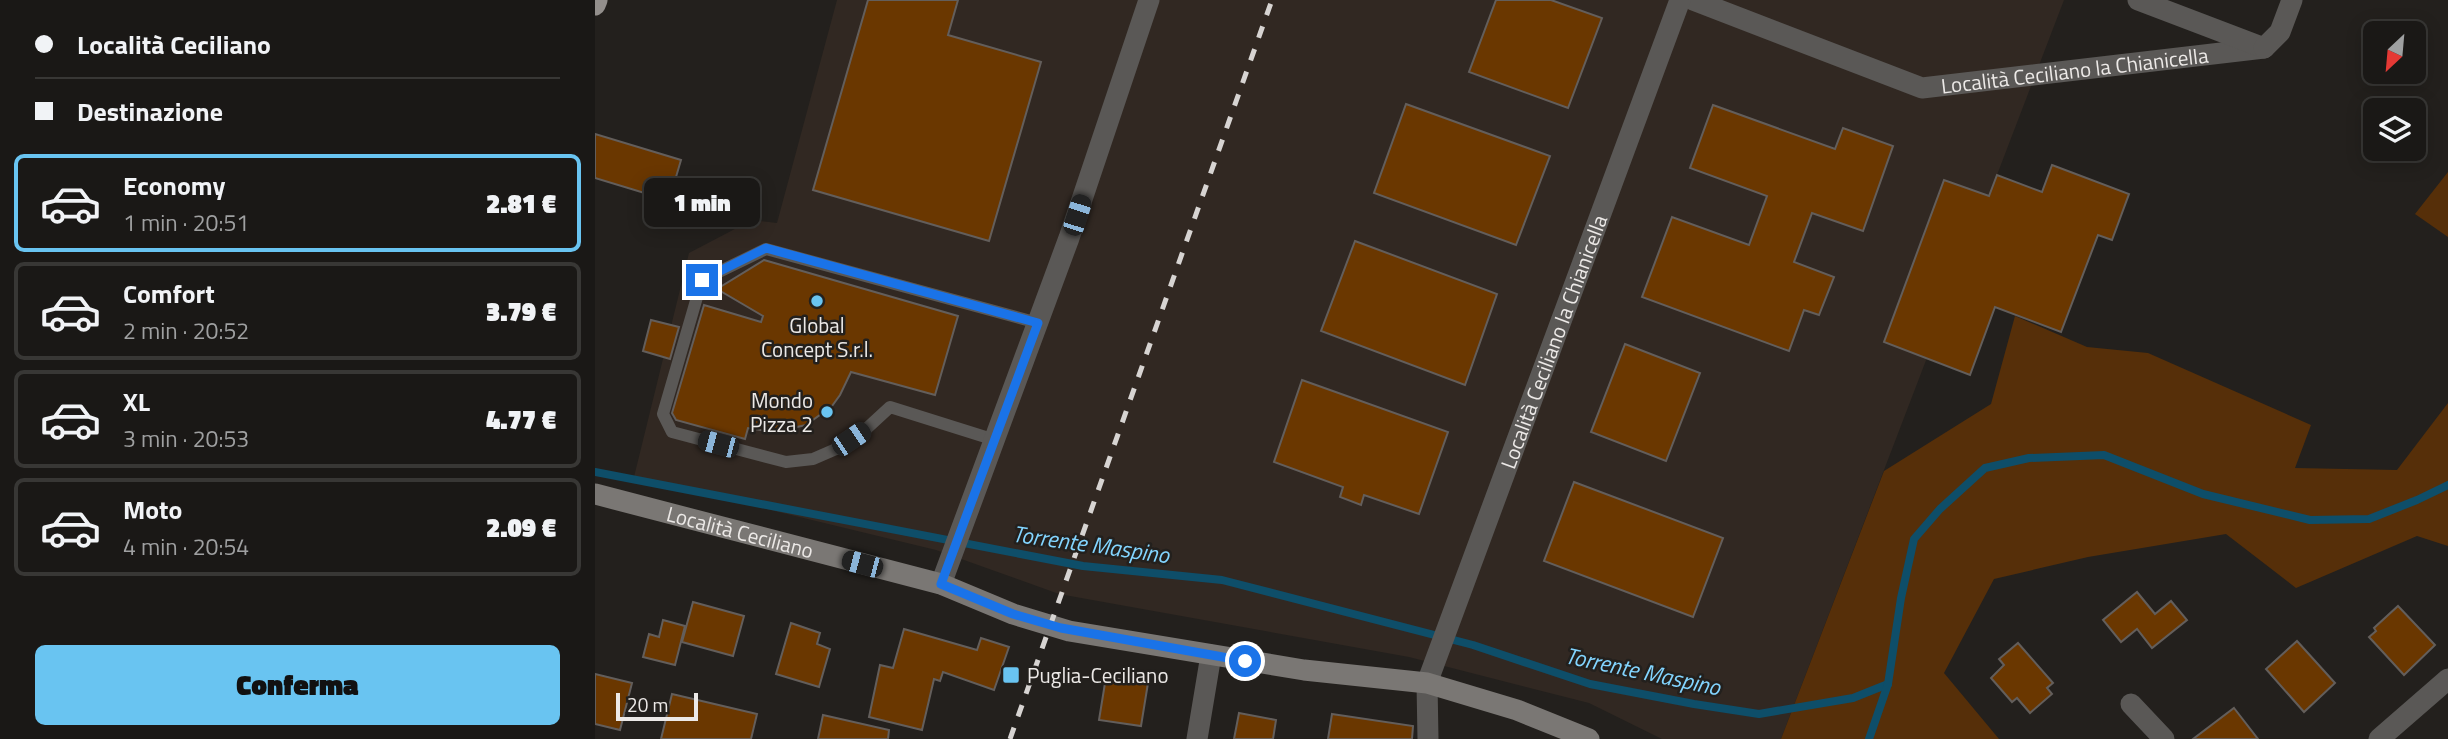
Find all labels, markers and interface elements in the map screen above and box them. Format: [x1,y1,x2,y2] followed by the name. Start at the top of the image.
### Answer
[2363,21,2425,84] north arrow
[2363,21,2426,161] map controls
[77,25,271,64] text: Località Ceciliano
[1939,39,2211,102] street label: Località Ceciliano la Chianicella
[77,92,223,131] text: Destinazione
[2363,98,2426,161] button: layers
[123,166,225,205] text: Economy
[39,172,102,235] icon: car
[644,178,760,228] callout: 1 min
[486,184,556,223] text: 2.81 €
[673,185,731,220] text: 1 min
[1061,192,1094,238] car
[123,205,249,240] text: 1 min · 20:51
[1492,210,1615,473] street label: Località Ceciliano la Chianicella
[686,264,718,296] route end
[123,274,215,313] text: Comfort
[39,280,102,343] icon: car
[486,292,556,331] text: 3.79 €
[809,293,825,309] marker: Global Concept S.r.l.
[761,309,873,365] place label: Global Concept S.r.l.
[123,313,249,348] text: 2 min · 20:52
[123,382,150,421] text: XL
[750,384,813,440] place label: Mondo Pizza 2
[39,388,102,451] icon: car
[486,400,556,439] text: 4.77 €
[819,404,835,420] marker: Mondo Pizza 2
[828,419,875,459] car
[123,421,249,456] text: 3 min · 20:53
[695,428,742,460] car
[123,490,182,529] text: Moto
[39,496,102,559] icon: car
[663,497,817,566] street label: Località Ceciliano
[486,508,556,547] text: 2.09 €
[1010,516,1172,572] water label: Torrente Maspino
[123,529,249,564] text: 4 min · 20:54
[839,548,886,580] car
[1562,637,1724,705] water label: Torrente Maspino
[35,645,560,725] button: Conferma
[1229,645,1261,677] route start
[1027,659,1168,691] place label: Puglia-Ceciliano
[1001,665,1021,685] marker: Puglia-Ceciliano
[616,690,698,722] scale bar
[627,690,668,719] text: 20 m

